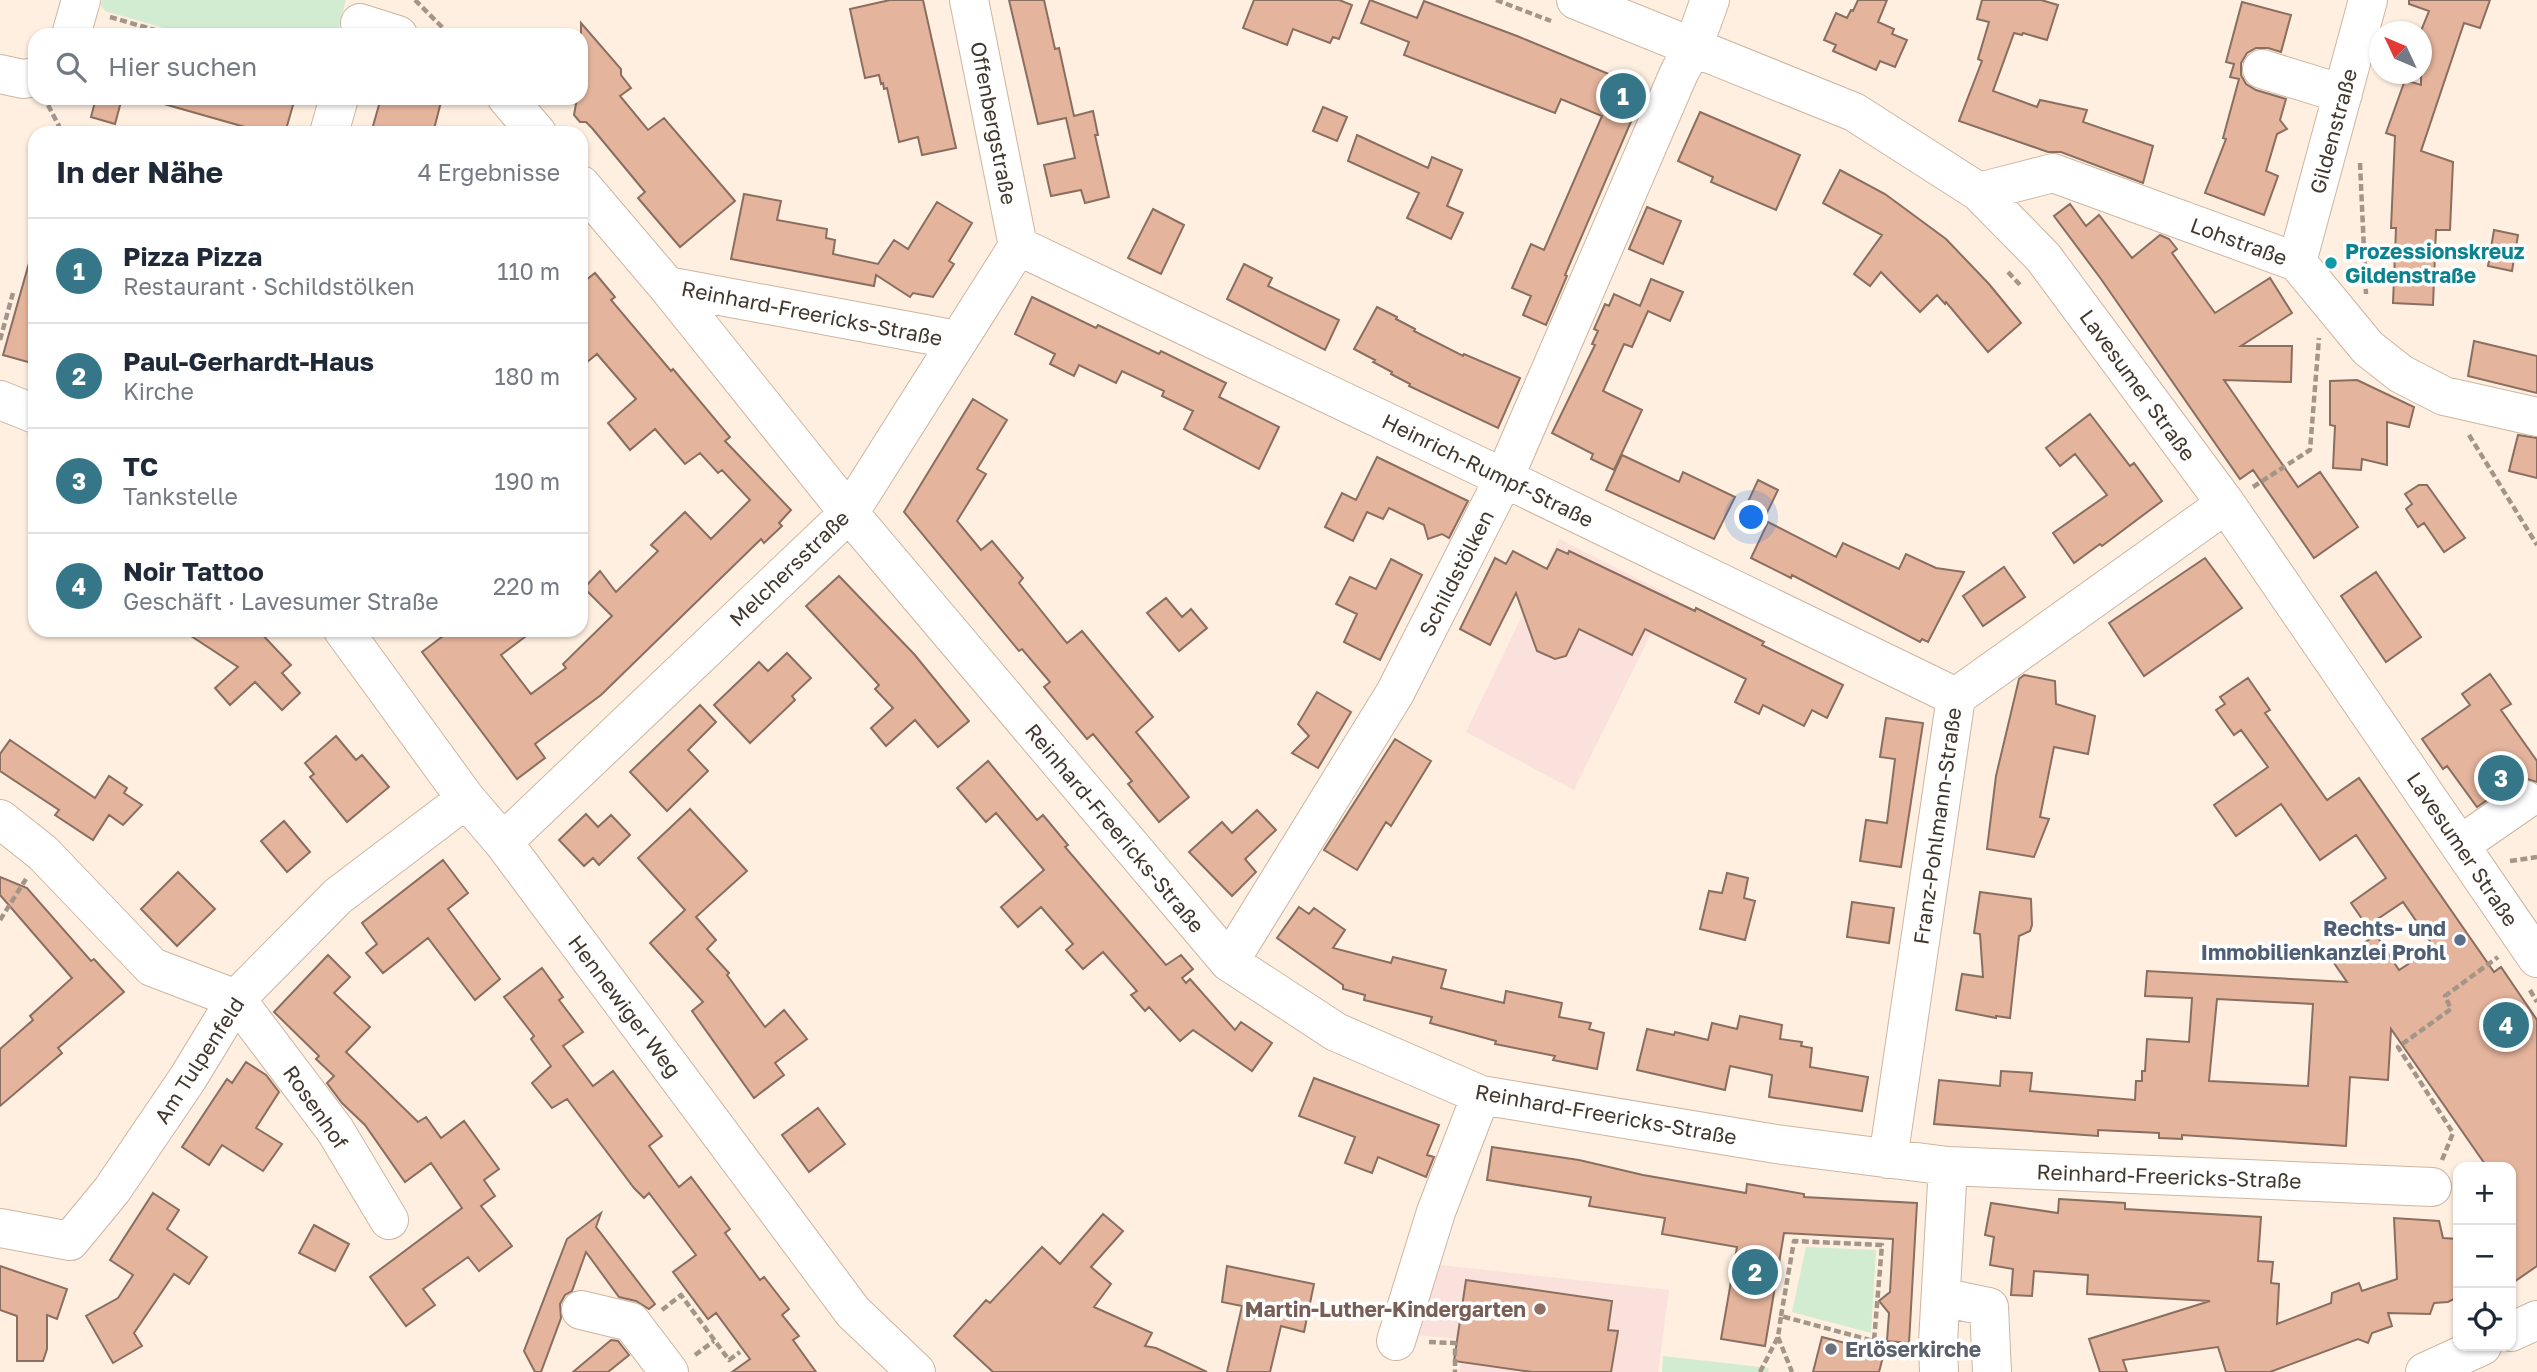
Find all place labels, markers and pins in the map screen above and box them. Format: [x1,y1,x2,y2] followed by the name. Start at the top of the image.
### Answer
[1600,70,1646,122] pin: 1
[2345,238,2525,288] place label: Prozessionskreuz Gildenstraße
[2323,255,2339,271] marker: Prozessionskreuz Gildenstraße
[2478,752,2524,804] pin: 3
[2201,915,2446,965] place label: Rechts- und Immobilienkanzlei Prohl
[2452,932,2468,948] marker: Rechts- und Immobilienkanzlei Prohl
[2483,999,2529,1051] pin: 4
[1732,1246,1778,1298] pin: 2
[1245,1296,1526,1322] place label: Martin-Luther-Kindergarten
[1532,1301,1548,1317] marker: Martin-Luther-Kindergarten
[1845,1336,1981,1362] place label: Erlöserkirche
[1823,1341,1839,1357] marker: Erlöserkirche

